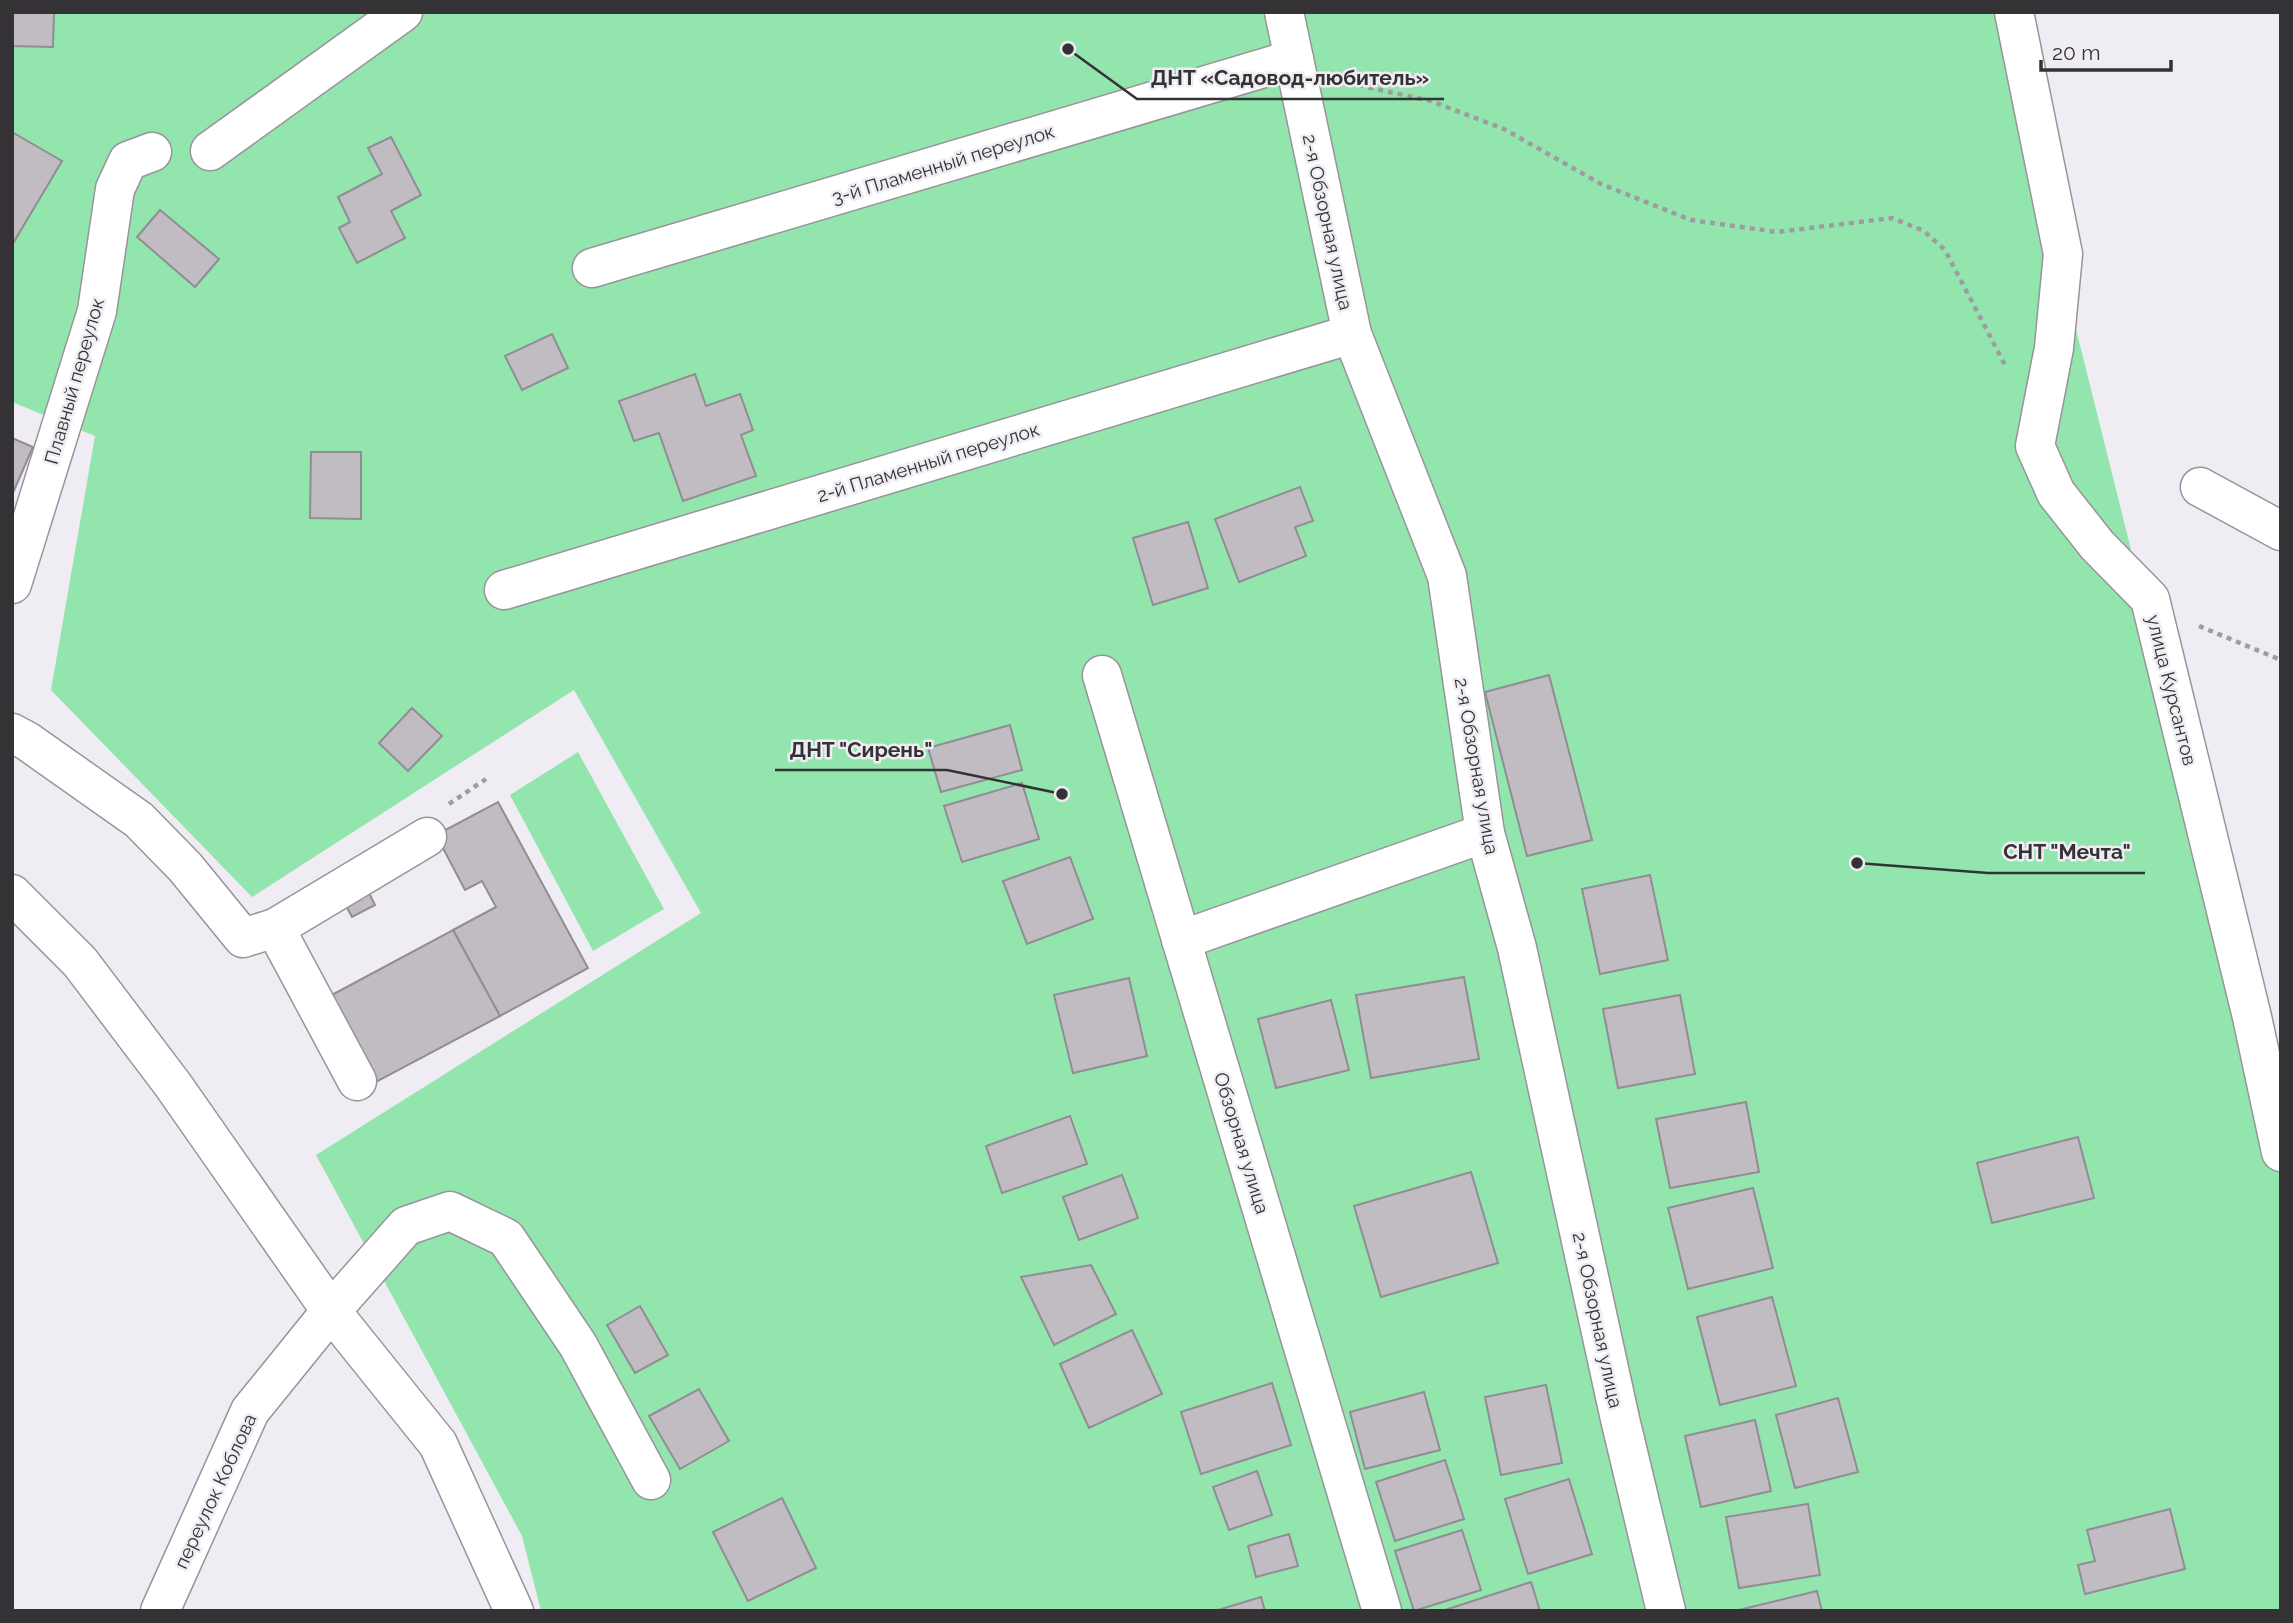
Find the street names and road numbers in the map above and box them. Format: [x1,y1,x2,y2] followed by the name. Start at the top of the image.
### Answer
[829,120,1057,208] street label: 3-й Пламенный переулок
[1299,132,1357,312] street label: 2-я Обзорная улица
[40,295,108,467] street label: Плавный переулок
[814,418,1042,506] street label: 2-й Пламенный переулок
[2143,612,2201,768] street label: улица Курсантов
[1451,676,1503,856] street label: 2-я Обзорная улица
[1210,1070,1274,1216] street label: Обзорная улица
[1569,1230,1627,1410] street label: 2-я Обзорная улица
[169,1410,261,1572] street label: переулок Коблова

